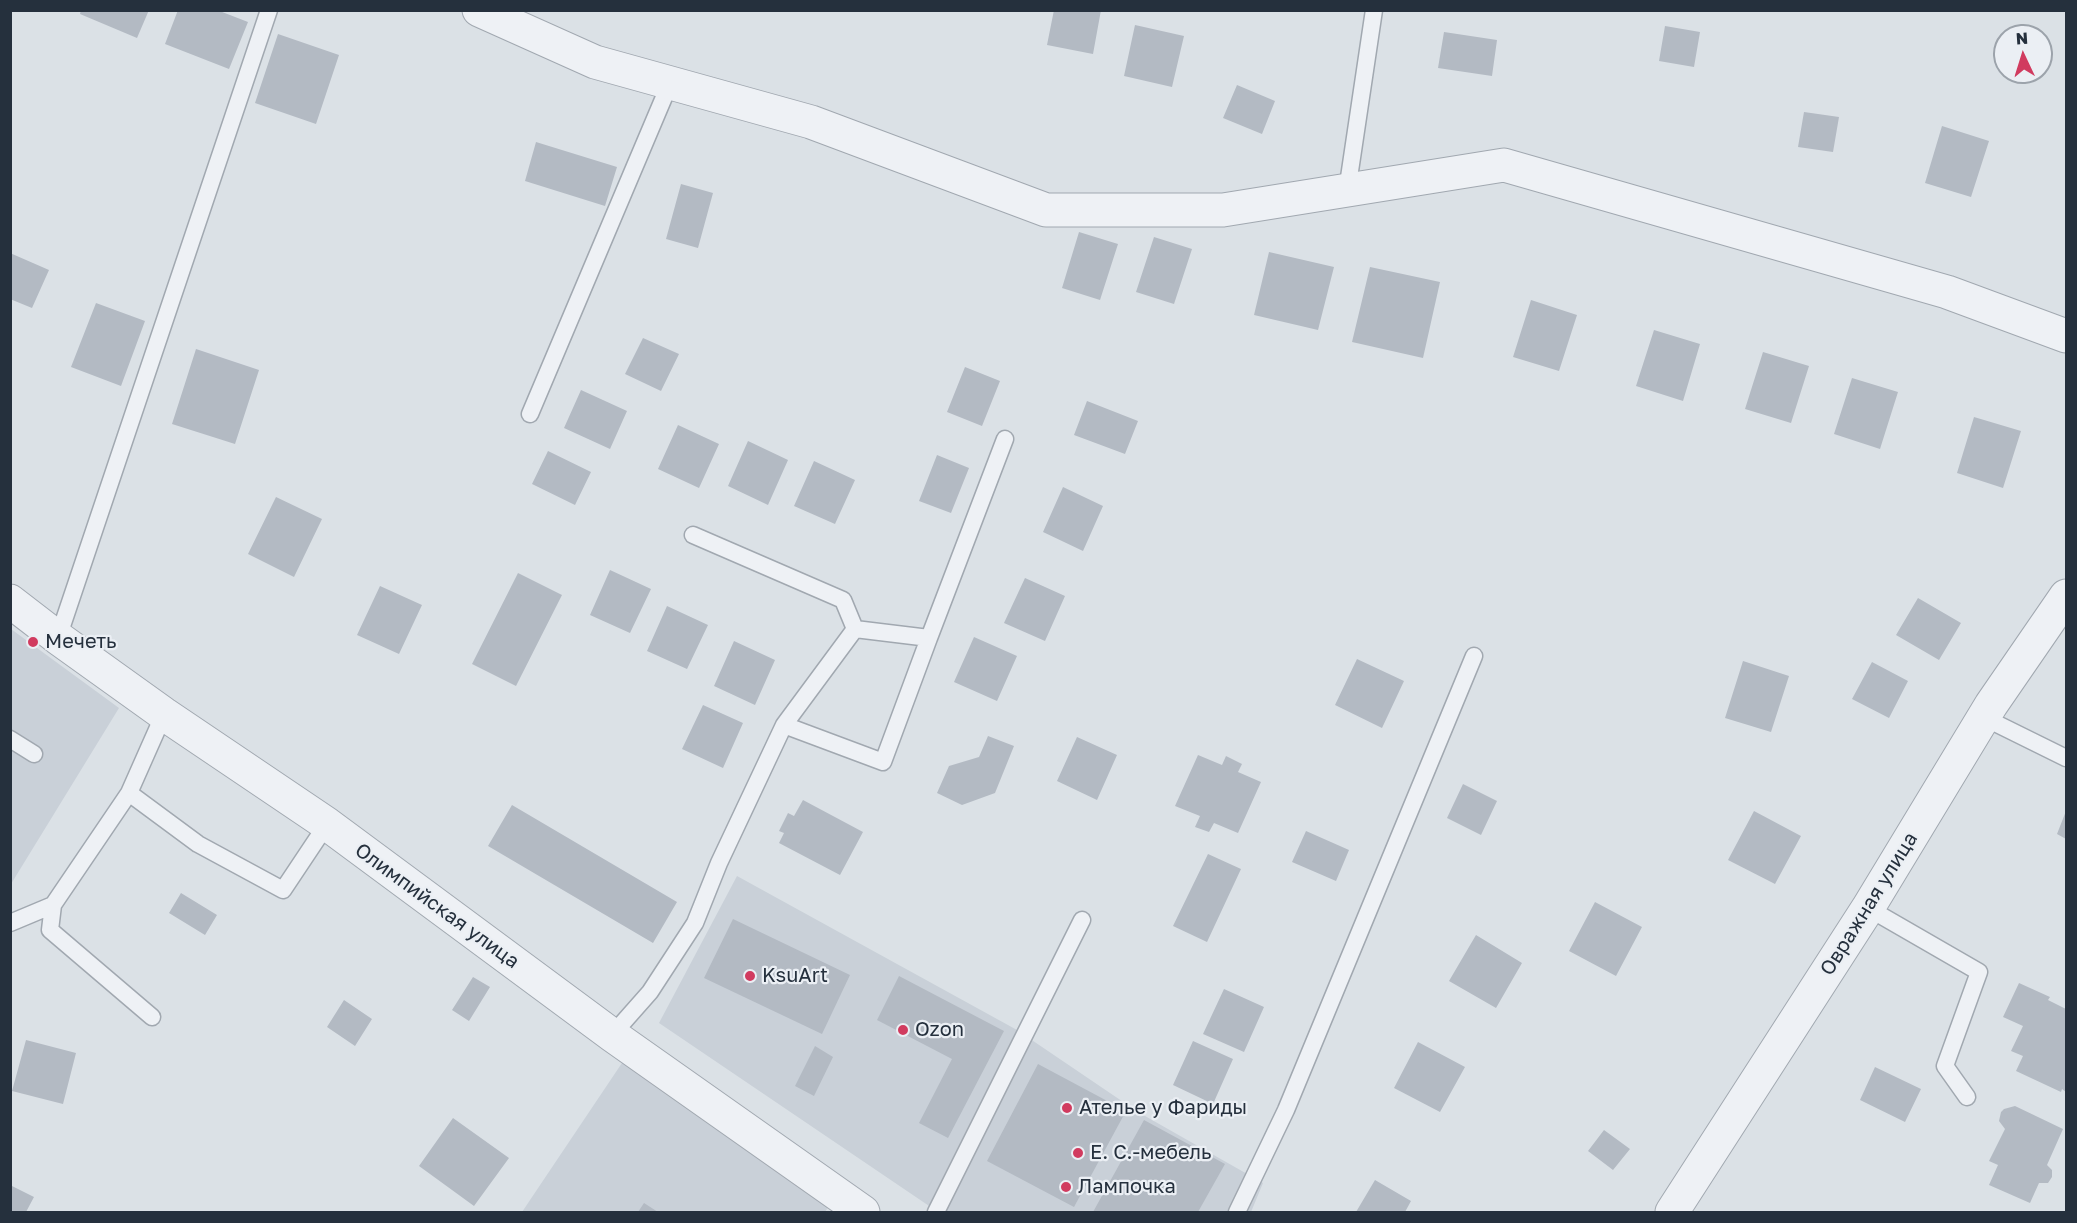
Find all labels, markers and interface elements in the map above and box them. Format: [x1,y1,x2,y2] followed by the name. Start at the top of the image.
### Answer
[1993,24,2053,84] north arrow
[2015,28,2029,48] text: N
[45,630,117,654] place label: Мечеть
[26,635,40,649] marker: Мечеть
[1815,828,1923,980] street label: Овражная улица
[350,838,524,974] street label: Олимпийская улица
[762,964,828,988] place label: KsuArt
[743,969,757,983] marker: KsuArt
[915,1018,964,1042] place label: Ozon
[896,1023,910,1037] marker: Ozon
[1079,1096,1247,1120] place label: Ателье у Фариды
[1060,1101,1074,1115] marker: Ателье у Фариды
[1090,1141,1211,1165] place label: Е. С.-мебель
[1071,1146,1085,1160] marker: Е. С.-мебель
[1078,1175,1176,1199] place label: Лампочка
[1059,1180,1073,1194] marker: Лампочка

